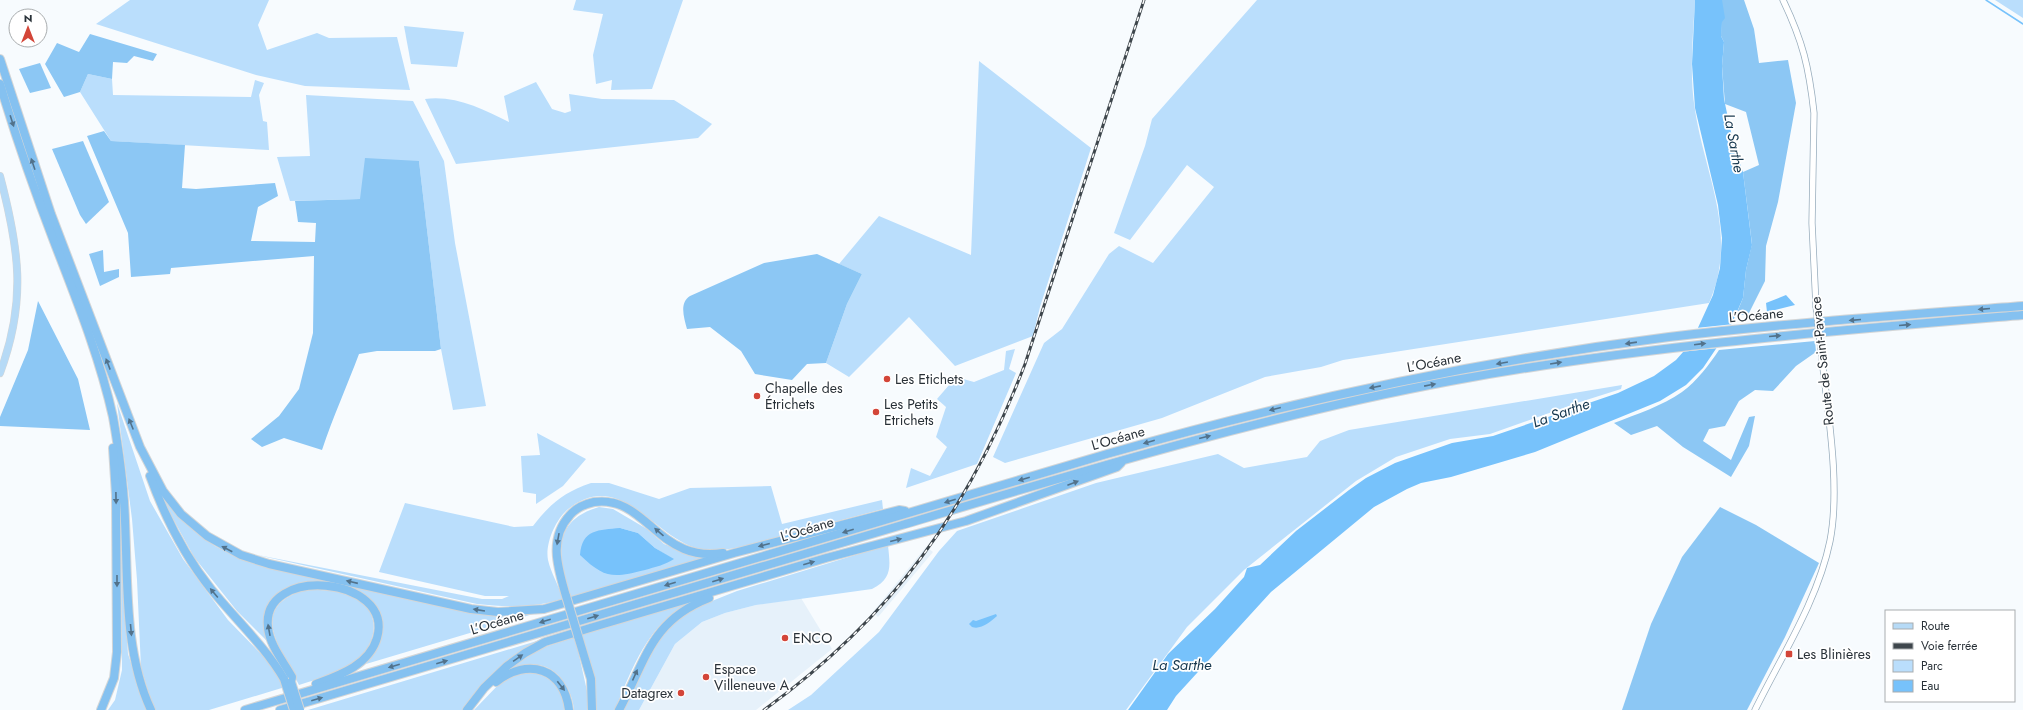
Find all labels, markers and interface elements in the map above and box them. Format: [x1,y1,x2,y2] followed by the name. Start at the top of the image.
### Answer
[8,8,48,48] north arrow
[24,10,32,26] text: N
[1718,112,1750,175] water label: La Sarthe
[9,116,15,128] one-way arrow
[30,157,36,169] one-way arrow
[1805,296,1839,426] street label: Route de Saint-Pavace
[1728,303,1784,327] street label: L’Océane
[1978,305,1990,312] one-way arrow
[1849,316,1861,323] one-way arrow
[1899,322,1911,328] one-way arrow
[1769,333,1781,340] one-way arrow
[1625,340,1637,346] one-way arrow
[1694,341,1706,348] one-way arrow
[1405,347,1463,377] street label: L’Océane
[104,358,110,370] one-way arrow
[1496,360,1509,366] one-way arrow
[1550,360,1562,366] one-way arrow
[895,369,964,389] place label: Les Etichets
[882,374,892,384] marker: Les Etichets
[765,378,843,414] place label: Chapelle des Étrichets
[1424,382,1437,388] one-way arrow
[1369,384,1381,390] one-way arrow
[752,391,762,401] marker: Chapelle des Étrichets
[1529,392,1593,433] water label: La Sarthe
[884,394,938,430] place label: Les Petits Etrichets
[871,407,881,417] marker: Les Petits Etrichets
[1269,407,1281,413] one-way arrow
[127,417,133,429] one-way arrow
[1089,421,1147,455] street label: L’Océane
[1199,434,1211,440] one-way arrow
[1143,439,1155,445] one-way arrow
[1018,476,1030,482] one-way arrow
[1067,479,1079,485] one-way arrow
[113,492,119,505] one-way arrow
[943,498,955,504] one-way arrow
[778,511,836,547] street label: L’Océane
[654,527,664,536] one-way arrow
[842,528,854,534] one-way arrow
[554,533,560,546] one-way arrow
[890,537,902,543] one-way arrow
[758,542,770,548] one-way arrow
[221,545,233,552] one-way arrow
[804,560,816,566] one-way arrow
[114,575,120,588] one-way arrow
[712,577,724,583] one-way arrow
[346,579,358,585] one-way arrow
[663,581,675,587] one-way arrow
[210,587,219,598] one-way arrow
[468,604,526,640] street label: L’Océane
[473,607,485,613] one-way arrow
[1885,610,2015,702] legend
[587,614,599,620] one-way arrow
[1921,617,1950,635] text: Route
[539,618,551,624] one-way arrow
[128,624,135,636] one-way arrow
[266,624,272,636] one-way arrow
[793,628,832,648] place label: ENCO
[780,633,790,643] marker: ENCO
[1921,637,1977,655] text: Voie ferrée
[1797,644,1871,664] place label: Les Blinières
[1784,649,1794,659] marker: Les Blinières
[513,654,523,662] one-way arrow
[1152,654,1212,676] water label: La Sarthe
[1921,657,1943,675] text: Parc
[436,659,448,665] one-way arrow
[714,659,790,695] place label: Espace Villeneuve A
[387,663,399,669] one-way arrow
[633,668,639,680] one-way arrow
[701,672,711,682] marker: Espace Villeneuve A
[1921,677,1940,695] text: Eau
[557,680,565,691] one-way arrow
[621,683,673,703] place label: Datagrex
[676,688,686,698] marker: Datagrex
[311,696,323,702] one-way arrow

